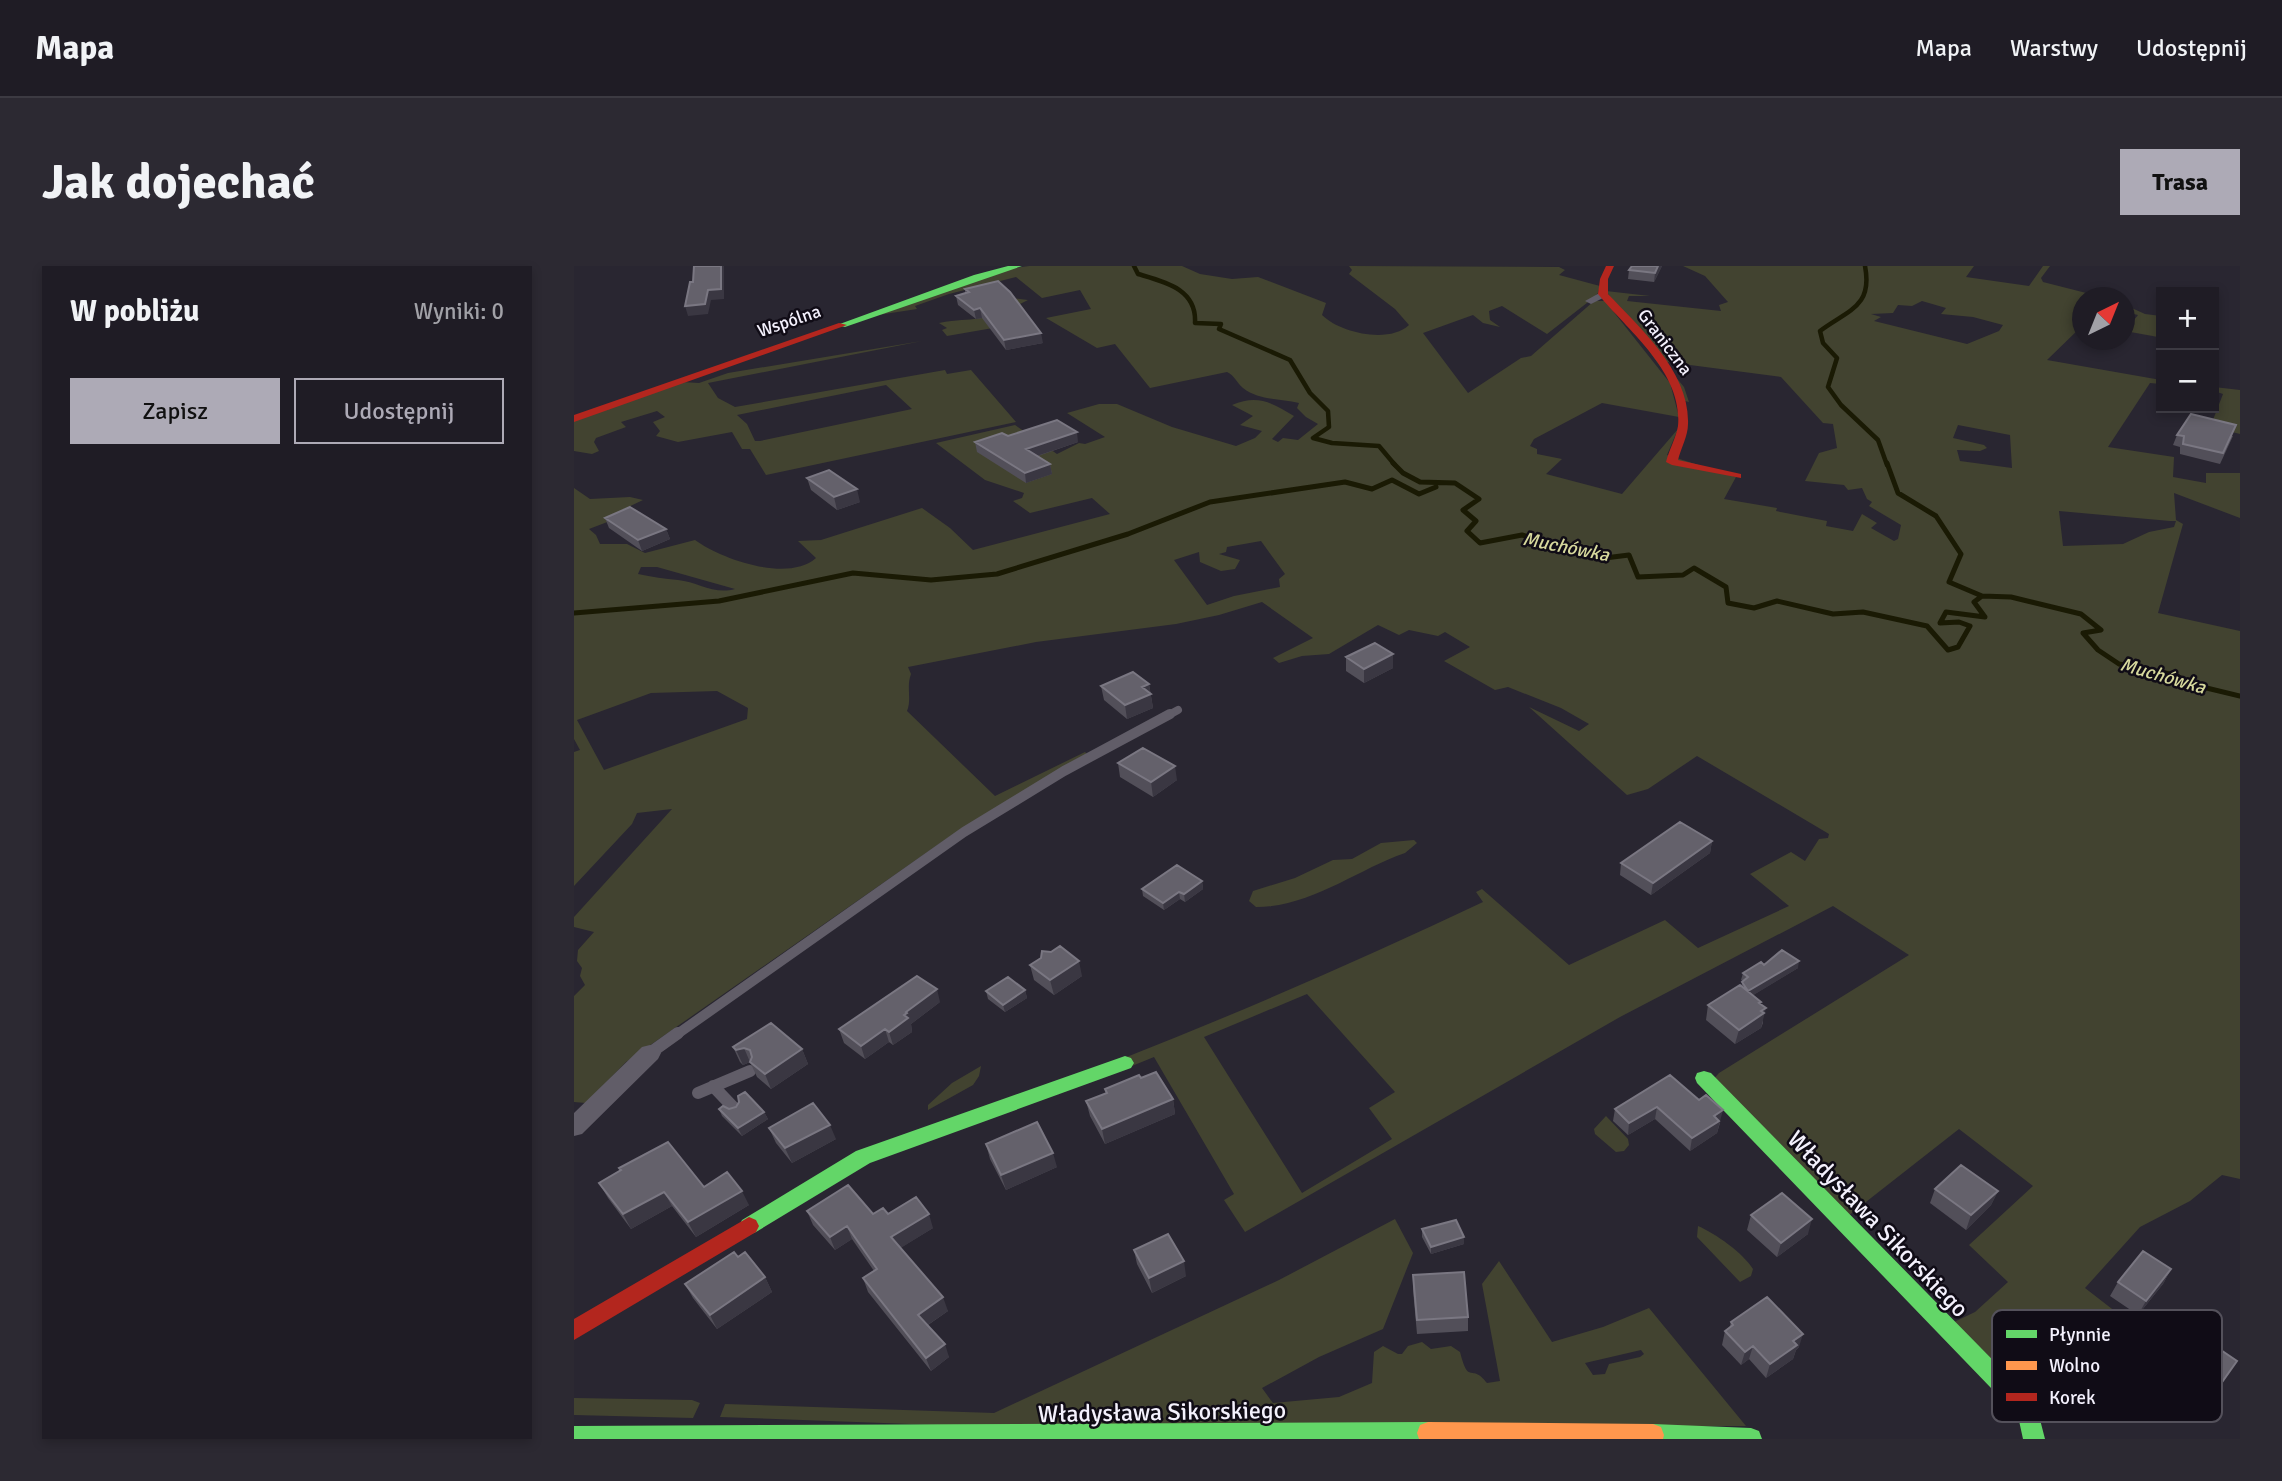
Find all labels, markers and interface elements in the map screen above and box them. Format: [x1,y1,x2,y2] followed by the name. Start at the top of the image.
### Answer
[35,28,114,69] text: Mapa
[1915,33,1972,63] text: Mapa
[2010,33,2098,63] text: Warstwy
[2136,33,2247,63] text: Udostępnij
[2120,149,2240,215] button: Trasa
[42,152,315,212] text: Jak dojechać
[2072,287,2135,350] north arrow
[2156,287,2219,413] map controls
[2156,287,2219,350] button: +
[70,293,199,330] text: W pobliżu
[414,297,504,326] text: Wyniki: 0
[754,300,824,342] street label: Wspólna
[1633,304,1697,380] street label: Graniczna
[2156,350,2219,413] button: −
[70,378,280,444] button: Zapisz
[294,378,504,444] button: Udostępnij
[1521,527,1612,567] water label: Muchówka
[2117,652,2209,700] water label: Muchówka
[1781,1124,1975,1324] street label: Władysława Sikorskiego
[1992,1310,2222,1422] legend
[2049,1323,2111,1347] text: Płynnie
[2049,1354,2100,1378] text: Wolno
[2049,1386,2096,1410] text: Korek
[1038,1395,1286,1429] street label: Władysława Sikorskiego

